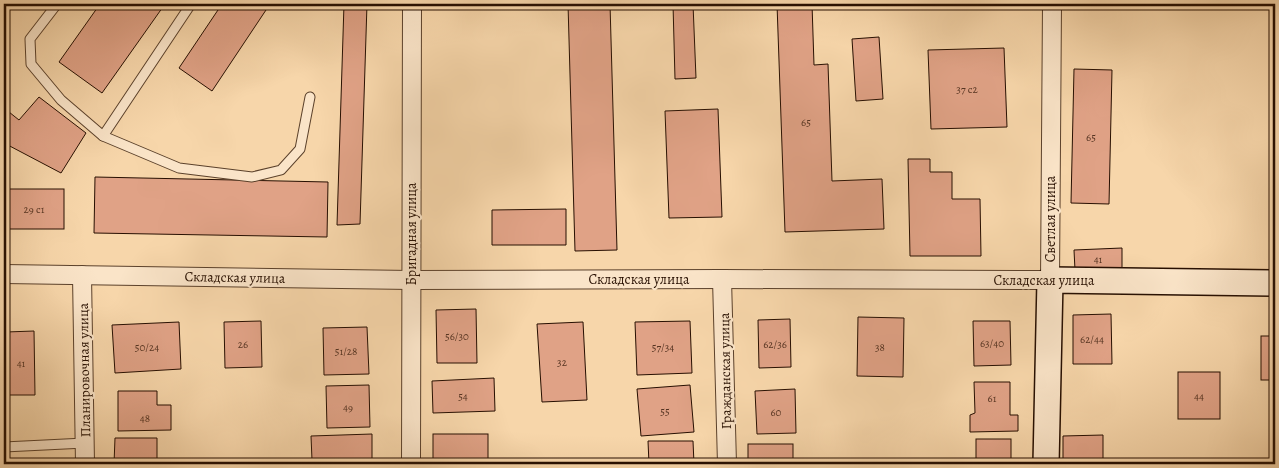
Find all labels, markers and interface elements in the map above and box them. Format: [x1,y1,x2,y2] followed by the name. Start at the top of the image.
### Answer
[956,82,978,97] house number: 37 с2
[801,115,811,130] house number: 65
[1086,130,1096,145] house number: 65
[1041,175,1060,262] street label: Светлая улица
[402,182,421,285] street label: Бригадная улица
[24,202,45,217] house number: 29 с1
[1094,252,1103,267] house number: 41
[184,267,286,288] street label: Складская улица
[589,270,690,289] street label: Складская улица
[994,271,1095,290] street label: Складская улица
[74,302,95,437] street label: Планировочная улица
[715,312,736,430] street label: Гражданская улица
[445,329,469,344] house number: 56/30
[1080,332,1104,347] house number: 62/44
[980,336,1004,351] house number: 63/40
[238,337,248,352] house number: 26
[763,337,787,352] house number: 62/36
[135,340,159,355] house number: 50/24
[652,340,674,355] house number: 57/34
[875,340,885,355] house number: 38
[335,344,357,359] house number: 51/28
[557,355,567,370] house number: 32
[17,356,26,371] house number: 41
[458,389,468,404] house number: 54
[1194,389,1204,404] house number: 44
[988,391,997,406] house number: 61
[343,400,353,415] house number: 49
[660,404,670,419] house number: 55
[771,405,782,420] house number: 60
[140,411,150,426] house number: 48

